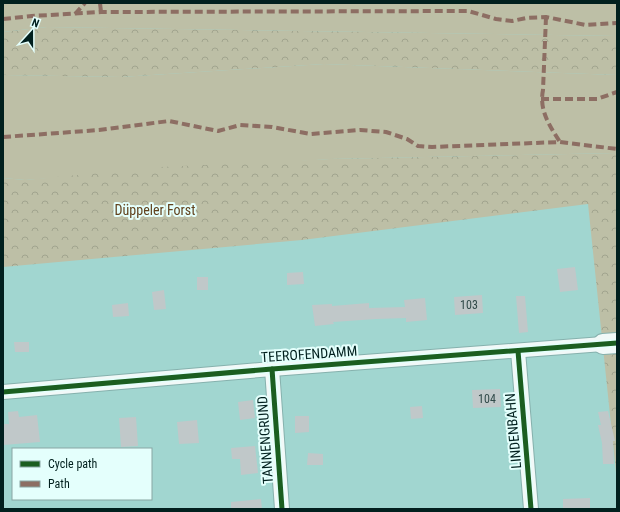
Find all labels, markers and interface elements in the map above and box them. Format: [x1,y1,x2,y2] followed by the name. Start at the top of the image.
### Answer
[12,12,52,52] north arrow
[30,16,41,30] text: N
[115,202,195,218] park label: Düppeler Forst
[460,298,478,312] house number: 103
[260,343,358,365] street label: TEEROFENDAMM
[478,392,496,406] house number: 104
[502,393,524,469] street label: LINDENBAHN
[254,396,276,484] street label: TANNENGRUND
[12,448,152,500] legend
[48,457,98,471] text: Cycle path
[48,477,70,491] text: Path

